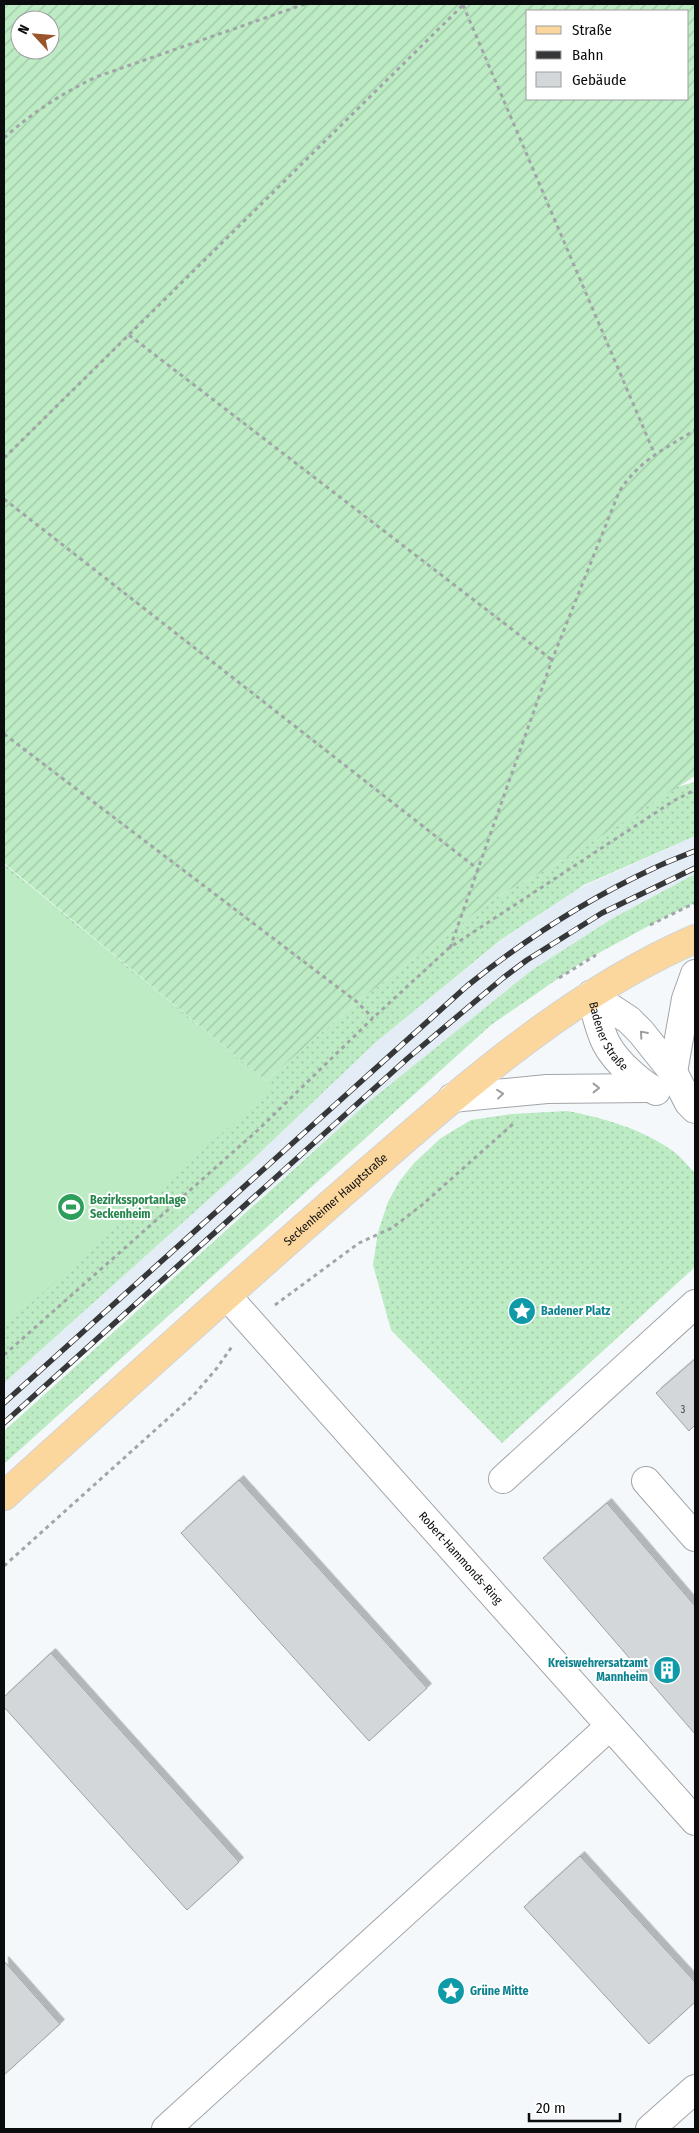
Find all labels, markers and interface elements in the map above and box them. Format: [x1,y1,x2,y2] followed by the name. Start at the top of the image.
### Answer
[10,10,60,60] north arrow
[526,10,689,100] legend
[572,21,612,39] text: Straße
[14,22,33,37] text: N
[572,46,603,64] text: Bahn
[572,71,627,89] text: Gebäude
[586,1000,631,1074] street label: Badener Straße
[639,1031,648,1040] one-way arrow
[592,1083,600,1093] one-way arrow
[496,1089,504,1100] one-way arrow
[281,1151,390,1249] street label: Seckenheimer Hauptstraße
[56,1192,86,1222] sports icon: Bezirkssportanlage Seckenheim
[90,1193,186,1221] place label: Bezirkssportanlage Seckenheim
[507,1296,537,1326] place icon: Badener Platz
[541,1304,610,1318] place label: Badener Platz
[681,1404,686,1416] house number: 3
[416,1509,506,1607] street label: Robert-Hammonds-Ring
[652,1655,682,1685] building icon: Kreiswehrersatzamt Mannheim
[548,1656,649,1684] place label: Kreiswehrersatzamt Mannheim
[436,1976,466,2006] place icon: Grüne Mitte
[470,1984,529,1998] place label: Grüne Mitte
[529,2090,620,2122] scale bar
[536,2099,566,2117] text: 20 m

